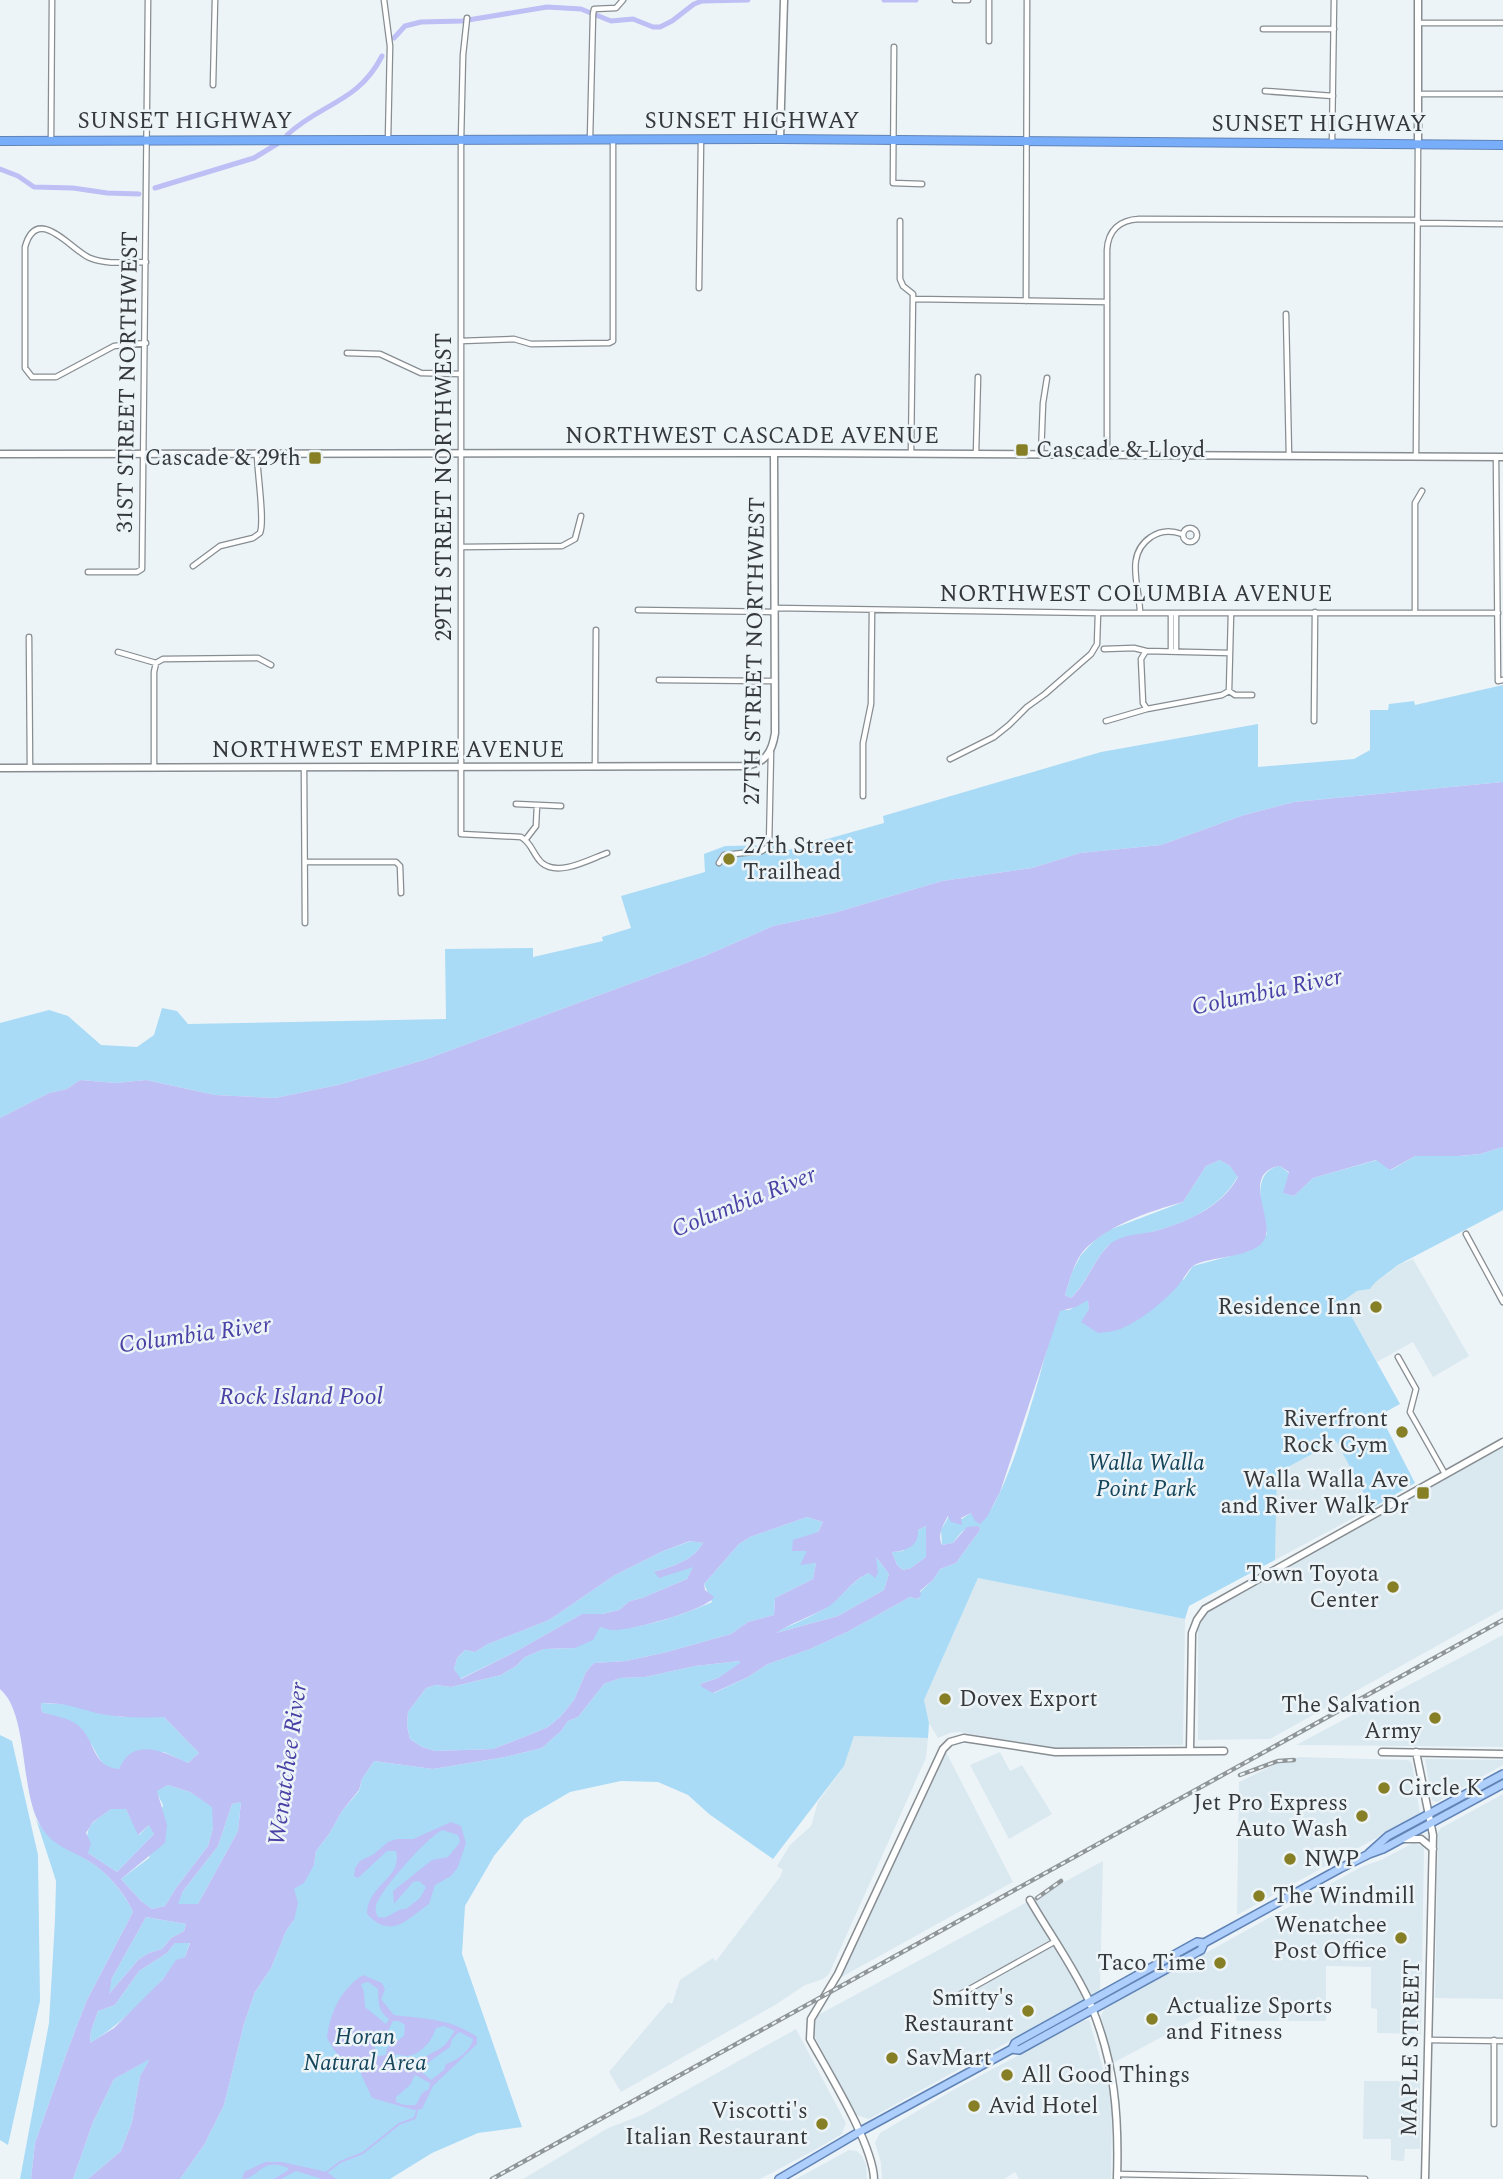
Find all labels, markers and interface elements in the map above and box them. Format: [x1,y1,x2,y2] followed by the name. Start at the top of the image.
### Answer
[77,104,293,139] street label: SUNSET HIGHWAY
[644,104,860,139] street label: SUNSET HIGHWAY
[1211,107,1427,142] street label: SUNSET HIGHWAY
[108,231,148,533] street label: 31ST STREET NORTHWEST
[427,333,462,641] street label: 29TH STREET NORTHWEST
[565,419,939,454] street label: NORTHWEST CASCADE AVENUE
[1036,433,1205,468] place label: Cascade & Lloyd
[145,441,301,476] place label: Cascade & 29th
[1014,442,1030,458] marker: Cascade & Lloyd
[307,450,323,466] marker: Cascade & 29th
[735,497,775,805] street label: 27TH STREET NORTHWEST
[940,577,1332,612] street label: NORTHWEST COLUMBIA AVENUE
[212,733,564,768] street label: NORTHWEST EMPIRE AVENUE
[743,829,854,890] place label: 27th Street Trailhead
[721,851,737,867] marker: 27th Street Trailhead
[1188,958,1346,1026] water label: Columbia River
[666,1156,822,1247] water label: Columbia River
[1218,1290,1362,1325] place label: Residence Inn
[1368,1299,1384,1315] marker: Residence Inn
[117,1306,274,1363] water label: Columbia River
[219,1379,383,1415] water label: Rock Island Pool
[1282,1402,1388,1463] place label: Riverfront Rock Gym
[1394,1424,1410,1440] marker: Riverfront Rock Gym
[1087,1446,1205,1507] park label: Walla Walla Point Park
[1221,1463,1409,1524] place label: Walla Walla Ave and River Walk Dr
[1415,1485,1431,1501] marker: Walla Walla Ave and River Walk Dr
[1246,1557,1379,1618] place label: Town Toyota Center
[1385,1579,1401,1595] marker: Town Toyota Center
[259,1679,317,1848] water label: Wenatchee River
[959,1682,1098,1717] place label: Dovex Export
[1281,1688,1422,1749] place label: The Salvation Army
[937,1691,953,1707] marker: Dovex Export
[1427,1710,1443,1726] marker: The Salvation Army
[1398,1771,1483,1806] place label: Circle K
[1376,1780,1392,1796] marker: Circle K
[1193,1786,1348,1847] place label: Jet Pro Express Auto Wash
[1354,1808,1370,1824] marker: Jet Pro Express Auto Wash
[1304,1842,1359,1877] place label: NWP
[1282,1851,1298,1867] marker: NWP
[1273,1879,1415,1914] place label: The Windmill
[1251,1888,1267,1904] marker: The Windmill
[1273,1908,1387,1969] place label: Wenatchee Post Office
[1393,1930,1409,1946] marker: Wenatchee Post Office
[1097,1946,1206,1981] place label: Taco Time
[1212,1955,1228,1971] marker: Taco Time
[1392,1959,1430,2137] street label: MAPLE STREET
[904,1981,1014,2042] place label: Smitty's Restaurant
[1166,1989,1333,2050] place label: Actualize Sports and Fitness
[1020,2003,1036,2019] marker: Smitty's Restaurant
[1144,2011,1160,2027] marker: Actualize Sports and Fitness
[303,2020,427,2081] park label: Horan Natural Area
[906,2041,992,2076] place label: SavMart
[884,2050,900,2066] marker: SavMart
[1021,2058,1190,2093] place label: All Good Things
[999,2067,1015,2083] marker: All Good Things
[988,2089,1098,2124] place label: Avid Hotel
[625,2094,808,2155] place label: Viscotti's Italian Restaurant
[966,2098,982,2114] marker: Avid Hotel
[814,2116,830,2132] marker: Viscotti's Italian Restaurant

